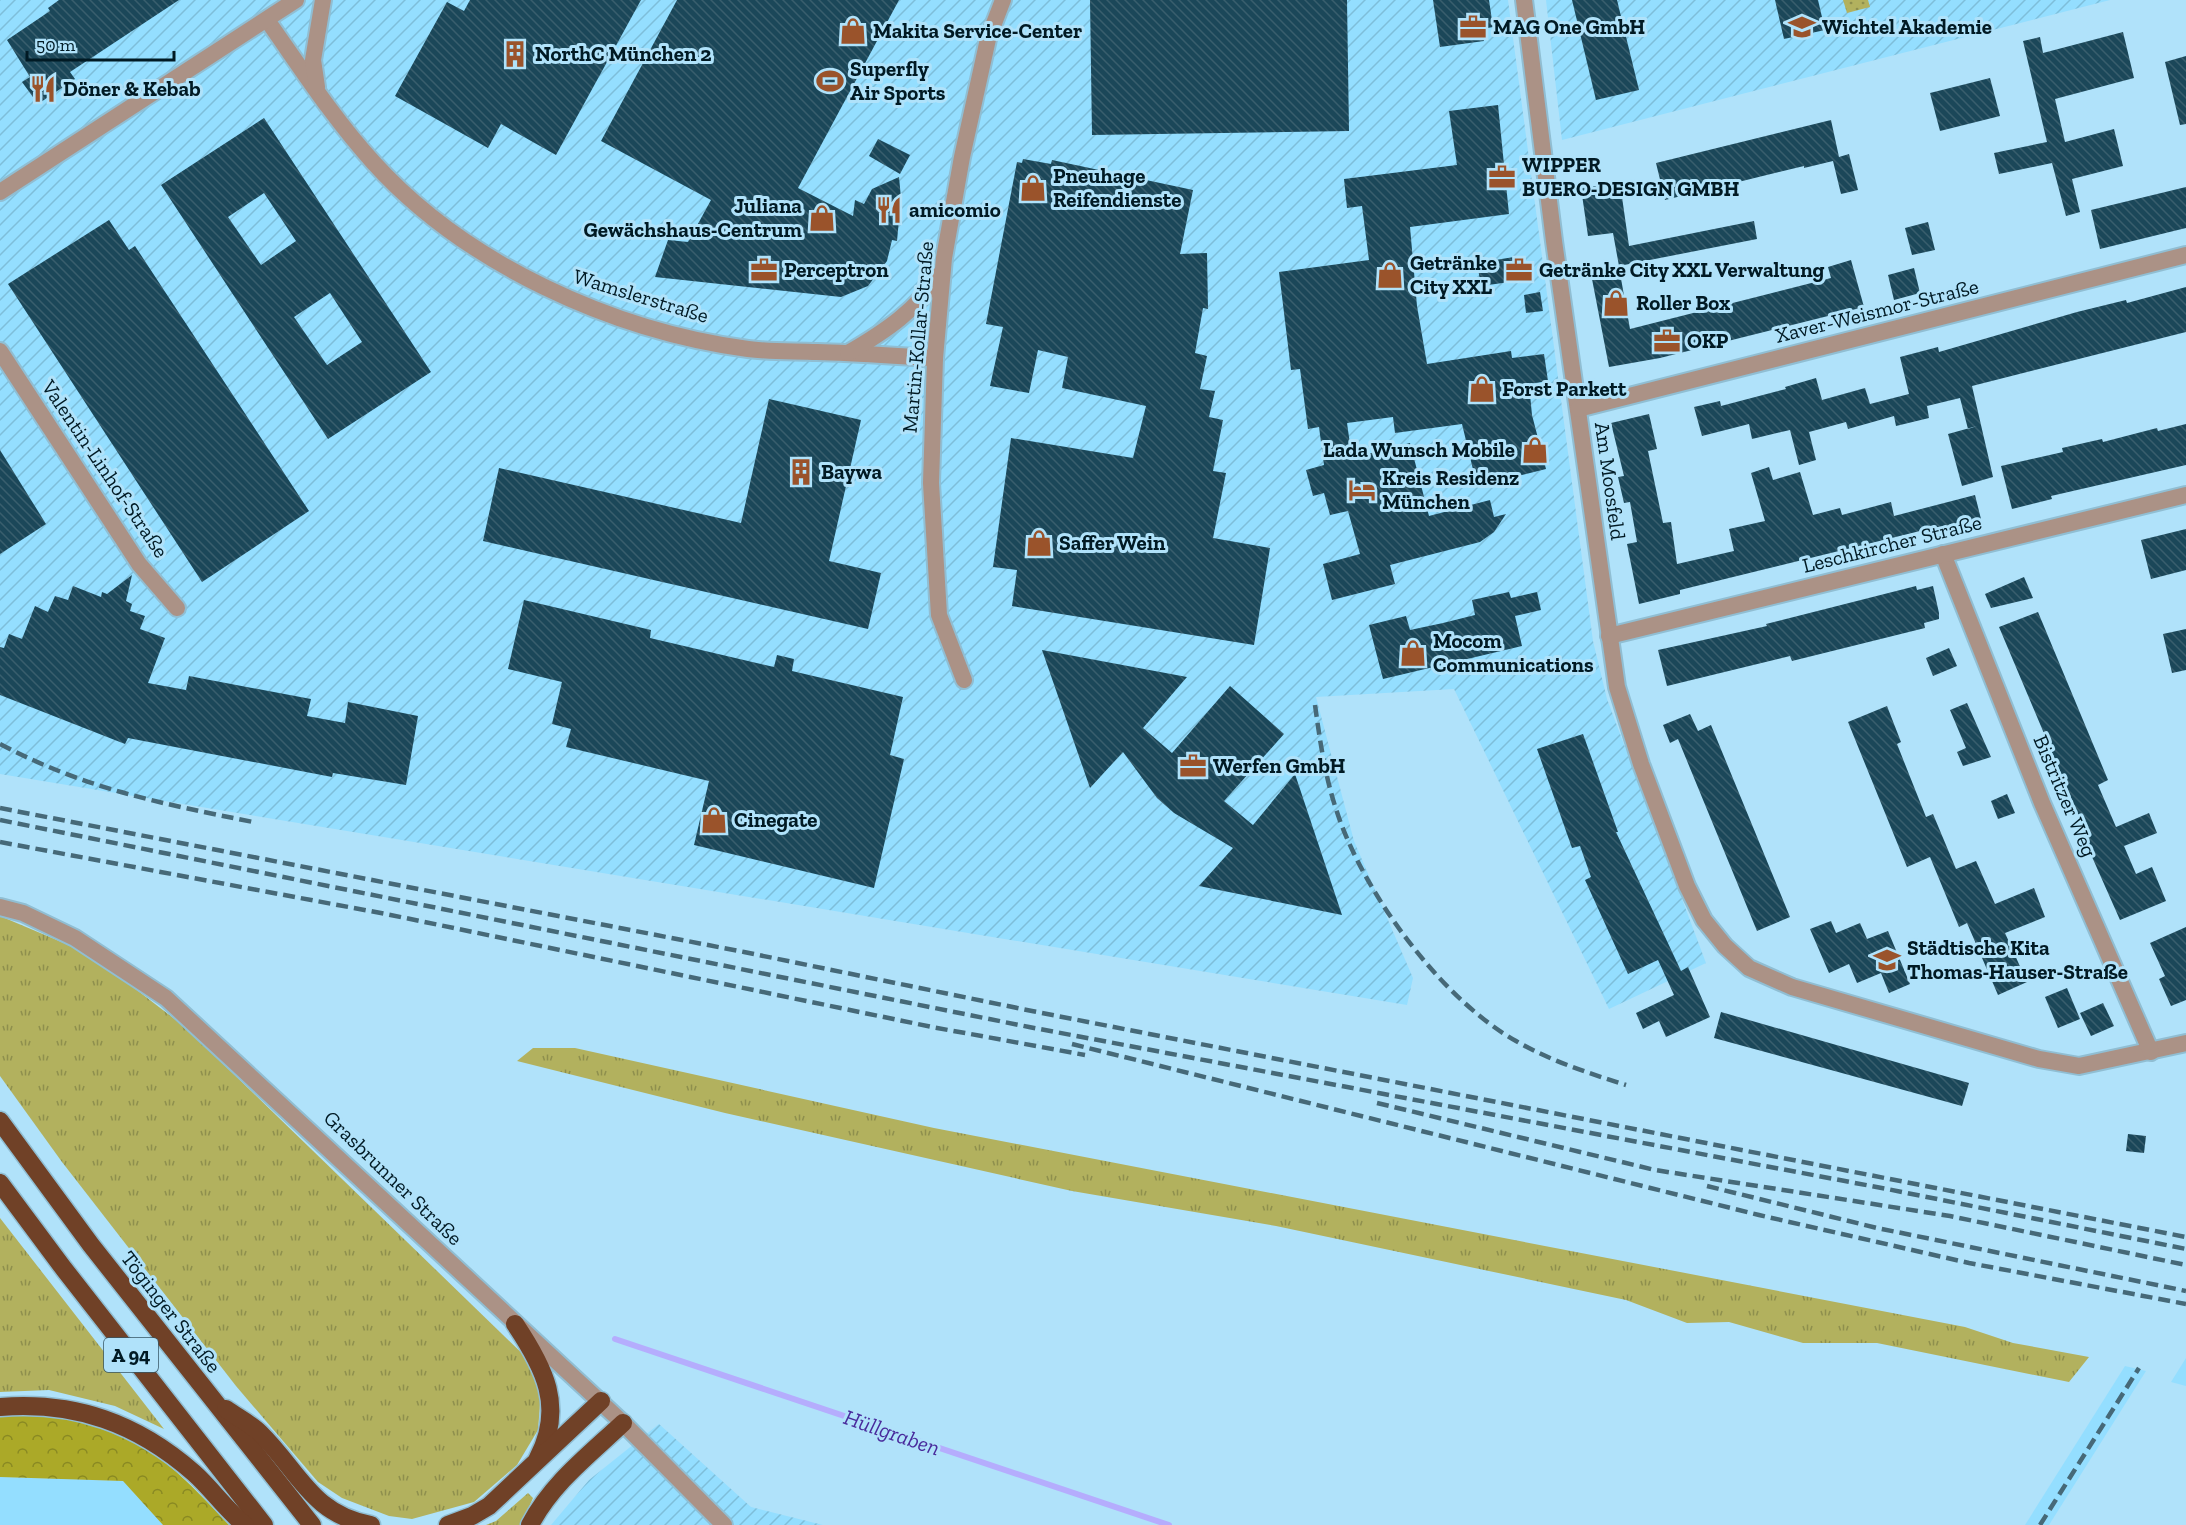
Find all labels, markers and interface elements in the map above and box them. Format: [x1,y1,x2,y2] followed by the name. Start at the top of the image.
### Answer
[1458,12,1488,42] office icon: MAG One GmbH
[1787,12,1817,42] school or university icon: Wichtel Akademie
[1493,14,1645,39] place label: MAG One GmbH
[1822,14,1992,39] place label: Wichtel Akademie
[838,16,868,46] shop icon: Makita Service-Center
[873,18,1082,43] place label: Makita Service-Center
[27,24,174,62] scale bar
[36,34,76,56] text: 50 m
[500,39,530,69] building icon: NorthC München 2
[535,41,712,66] place label: NorthC München 2
[850,56,946,105] place label: Superfly Air Sports
[815,66,845,96] sports icon: Superfly Air Sports
[28,74,58,104] restaurant icon: Döner & Kebab
[63,76,201,101] place label: Döner & Kebab
[1522,152,1739,201] place label: WIPPER BUERO-DESIGN GMBH
[1487,162,1517,192] office icon: WIPPER BUERO-DESIGN GMBH
[1053,163,1181,212] place label: Pneuhage Reifendienste
[1018,173,1048,203] shop icon: Pneuhage Reifendienste
[584,193,803,242] place label: Juliana Gewächshaus-Centrum
[874,195,904,225] restaurant icon: amicomio
[909,197,1001,222] place label: amicomio
[807,203,837,233] shop icon: Juliana Gewächshaus-Centrum
[897,240,938,434] street label: Martin-Kollar-Straße
[1410,250,1497,299] place label: Getränke City XXL
[749,255,779,285] office icon: Perceptron
[1504,255,1534,285] office icon: Getränke City XXL Verwaltung
[784,257,889,282] place label: Perceptron
[1539,257,1825,282] place label: Getränke City XXL Verwaltung
[1375,260,1405,290] shop icon: Getränke City XXL
[571,263,712,328] street label: Wamslerstraße
[1773,273,1981,348] street label: Xaver-Weismor-Straße
[1601,288,1631,318] shop icon: Roller Box
[1636,290,1730,315] place label: Roller Box
[1652,326,1682,356] office icon: OKP
[1687,328,1729,353] place label: OKP
[36,374,174,562] street label: Valentin-Linhof-Straße
[1467,374,1497,404] shop icon: Forst Parkett
[1502,376,1627,401] place label: Forst Parkett
[1590,420,1631,542] street label: Am Moosfeld
[1520,435,1550,465] shop icon: Lada Wunsch Mobile
[1323,437,1515,462] place label: Lada Wunsch Mobile
[786,457,816,487] building icon: Baywa
[821,459,882,484] place label: Baywa
[1382,465,1519,514] place label: Kreis Residenz München
[1347,475,1377,505] hotel icon: Kreis Residenz München
[1800,509,1984,578] street label: Leschkircher Straße
[1024,528,1054,558] shop icon: Saffer Wein
[1059,530,1166,555] place label: Saffer Wein
[1433,628,1594,677] place label: Mocom Communications
[1398,638,1428,668] shop icon: Mocom Communications
[2029,731,2103,861] street label: Bistritzer Weg
[1178,751,1208,781] office icon: Werfen GmbH
[1213,753,1345,778] place label: Werfen GmbH
[699,805,729,835] shop icon: Cinegate
[734,807,817,832] place label: Cinegate
[1907,935,2128,984] place label: Städtische Kita Thomas-Hauser-Straße
[1872,945,1902,975] school or university icon: Städtische Kita Thomas-Hauser-Straße
[319,1105,468,1250] street label: Grasbrunner Straße
[116,1246,227,1378] street label: Töginger Straße
[104,1338,158,1372] road number: A 94
[840,1403,943,1461] water label: Hüllgraben

